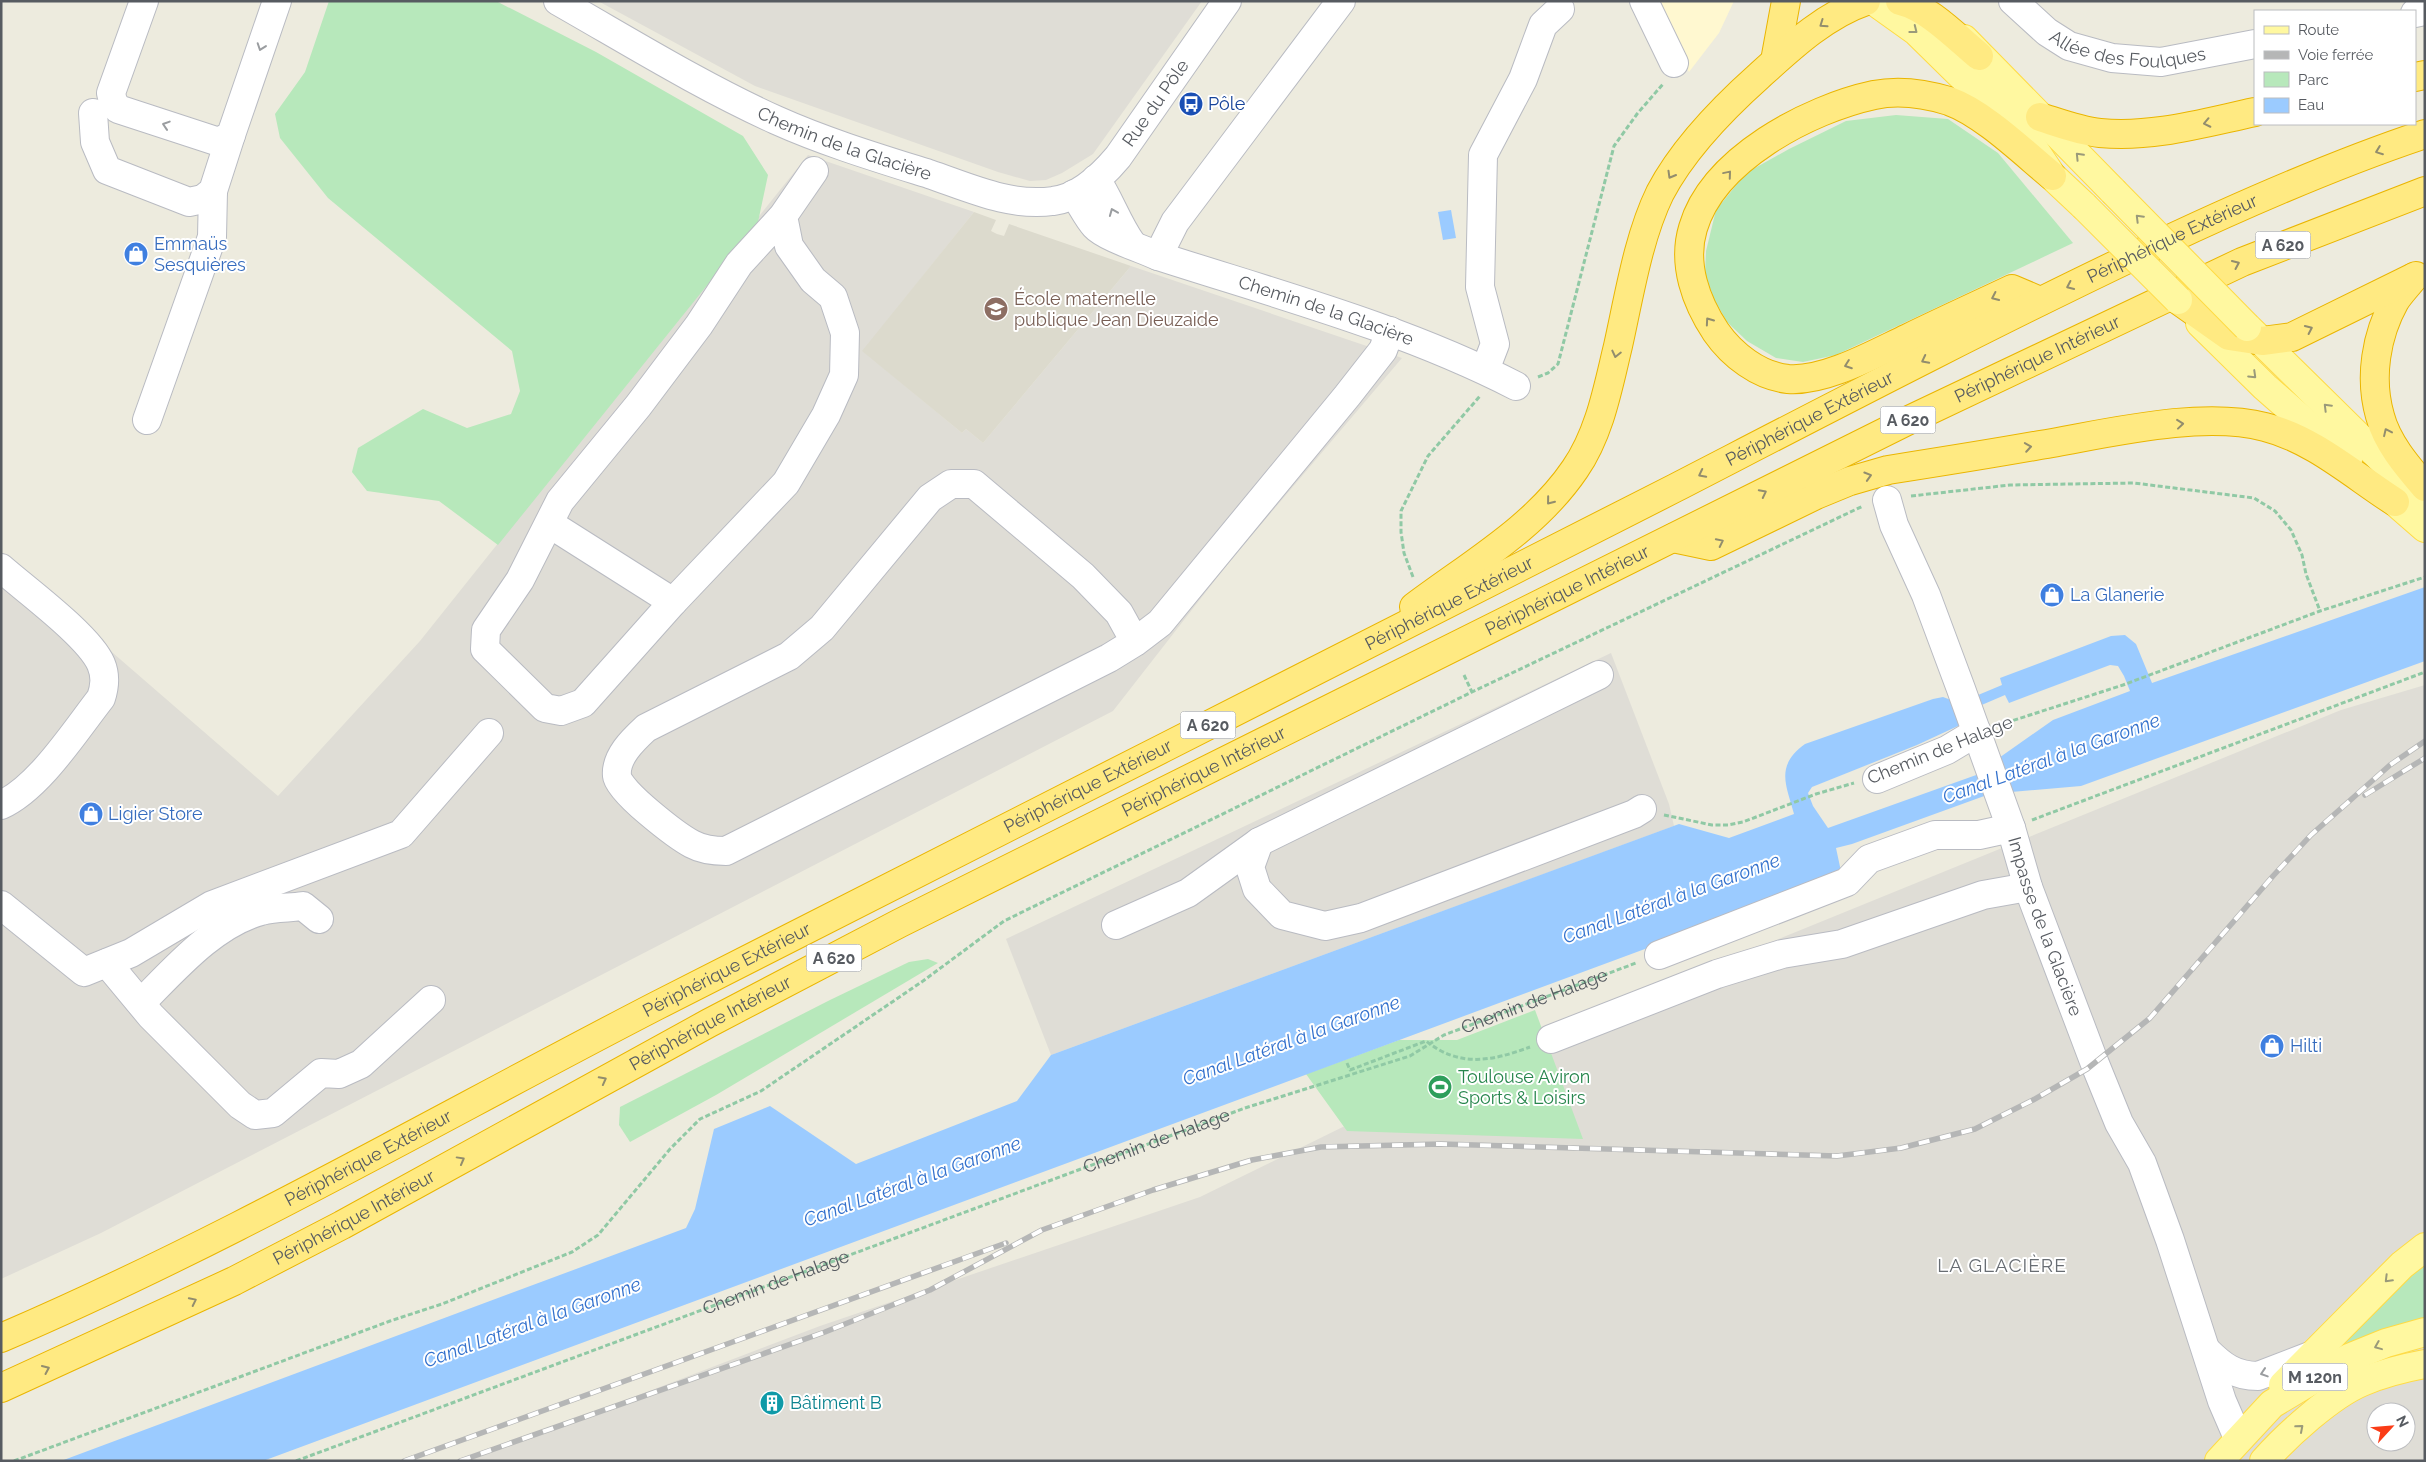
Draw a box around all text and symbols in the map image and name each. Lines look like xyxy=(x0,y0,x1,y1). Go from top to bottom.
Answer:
legend xyxy=(2254,10,2416,125)
one-way arrow xyxy=(1819,18,1829,27)
text: Route xyxy=(2298,21,2339,39)
one-way arrow xyxy=(1908,24,1917,32)
street label: Allée des Foulques xyxy=(2046,25,2208,72)
one-way arrow xyxy=(257,43,267,51)
text: Voie ferrée xyxy=(2298,46,2374,64)
street label: Rue du Pôle xyxy=(1118,55,1193,150)
text: Parc xyxy=(2298,71,2329,89)
bus stop icon: Pôle xyxy=(1178,91,1204,117)
place label: Pôle xyxy=(1208,93,1246,114)
text: Eau xyxy=(2298,96,2324,114)
street label: Chemin de la Glacière xyxy=(754,102,934,184)
one-way arrow xyxy=(2203,117,2212,127)
one-way arrow xyxy=(162,121,170,131)
one-way arrow xyxy=(2375,145,2384,155)
one-way arrow xyxy=(2076,153,2085,162)
one-way arrow xyxy=(1668,169,1678,178)
one-way arrow xyxy=(1722,170,1731,179)
street label: Périphérique Extérieur xyxy=(2083,189,2261,287)
one-way arrow xyxy=(1109,208,1119,217)
one-way arrow xyxy=(2136,215,2145,224)
road number: A 620 xyxy=(2256,232,2310,258)
place label: Emmaüs Sesquières xyxy=(154,233,246,275)
shop icon: Emmaüs Sesquières xyxy=(123,241,149,267)
one-way arrow xyxy=(2231,260,2240,271)
street label: Chemin de la Glacière xyxy=(1236,271,1417,350)
one-way arrow xyxy=(2066,280,2075,291)
place label: École maternelle publique Jean Dieuzaide xyxy=(1014,287,1219,330)
one-way arrow xyxy=(1991,291,2000,301)
school or university icon: École maternelle publique Jean Dieuzaide xyxy=(983,296,1009,322)
street label: Périphérique Intérieur xyxy=(1951,310,2124,407)
one-way arrow xyxy=(1706,318,1715,327)
one-way arrow xyxy=(2304,325,2313,336)
one-way arrow xyxy=(1611,350,1622,359)
one-way arrow xyxy=(1921,354,1930,364)
one-way arrow xyxy=(1844,359,1852,369)
street label: Périphérique Extérieur xyxy=(1722,366,1897,470)
one-way arrow xyxy=(2247,369,2256,378)
one-way arrow xyxy=(2324,404,2333,413)
road number: A 620 xyxy=(1880,406,1936,434)
one-way arrow xyxy=(2176,419,2184,430)
one-way arrow xyxy=(2383,428,2393,437)
one-way arrow xyxy=(2024,443,2032,453)
one-way arrow xyxy=(1699,468,1708,478)
one-way arrow xyxy=(1863,471,1872,481)
one-way arrow xyxy=(1758,489,1767,499)
one-way arrow xyxy=(1547,495,1556,504)
one-way arrow xyxy=(1715,537,1724,548)
street label: Périphérique Intérieur xyxy=(1481,540,1653,640)
street label: Périphérique Extérieur xyxy=(1361,551,1537,654)
shop icon: La Glanerie xyxy=(2039,582,2065,608)
place label: La Glanerie xyxy=(2070,584,2165,605)
water label: Canal Latéral à la Garonne xyxy=(1939,708,2163,808)
street label: Chemin de Halage xyxy=(1864,711,2016,788)
road number: A 620 xyxy=(1180,712,1236,738)
street label: Périphérique Intérieur xyxy=(1118,721,1290,821)
street label: Périphérique Extérieur xyxy=(1000,734,1176,837)
shop icon: Ligier Store xyxy=(78,801,104,827)
place label: Ligier Store xyxy=(108,803,203,824)
street label: Impasse de la Glacière xyxy=(2004,834,2087,1019)
water label: Canal Latéral à la Garonne xyxy=(1559,848,1783,948)
street label: Périphérique Extérieur xyxy=(639,917,815,1021)
road number: A 620 xyxy=(806,944,862,971)
street label: Chemin de Halage xyxy=(1458,963,1611,1038)
street label: Périphérique Intérieur xyxy=(626,971,795,1075)
water label: Canal Latéral à la Garonne xyxy=(1179,990,1403,1090)
shop icon: Hilti xyxy=(2259,1033,2285,1059)
place label: Hilti xyxy=(2290,1035,2322,1056)
place label: Toulouse Aviron Sports & Loisirs xyxy=(1458,1066,1590,1108)
sports icon: Toulouse Aviron Sports & Loisirs xyxy=(1427,1074,1453,1100)
one-way arrow xyxy=(597,1076,606,1086)
street label: Chemin de Halage xyxy=(1080,1104,1233,1177)
street label: Périphérique Extérieur xyxy=(281,1105,456,1210)
water label: Canal Latéral à la Garonne xyxy=(800,1131,1024,1231)
one-way arrow xyxy=(456,1156,465,1166)
street label: Périphérique Intérieur xyxy=(269,1165,439,1269)
street label: Chemin de Halage xyxy=(699,1245,852,1319)
district label: LA GLACIÈRE xyxy=(1937,1254,2067,1276)
water label: Canal Latéral à la Garonne xyxy=(420,1272,644,1372)
one-way arrow xyxy=(2385,1273,2394,1282)
one-way arrow xyxy=(188,1297,197,1307)
one-way arrow xyxy=(2374,1340,2383,1350)
one-way arrow xyxy=(41,1364,50,1375)
road number: M 120n xyxy=(2282,1364,2348,1390)
one-way arrow xyxy=(2260,1367,2269,1377)
building icon: Bâtiment B xyxy=(759,1390,785,1416)
place label: Bâtiment B xyxy=(790,1392,882,1413)
north arrow xyxy=(2366,1402,2416,1452)
text: N xyxy=(2393,1413,2412,1430)
one-way arrow xyxy=(2294,1424,2303,1433)

